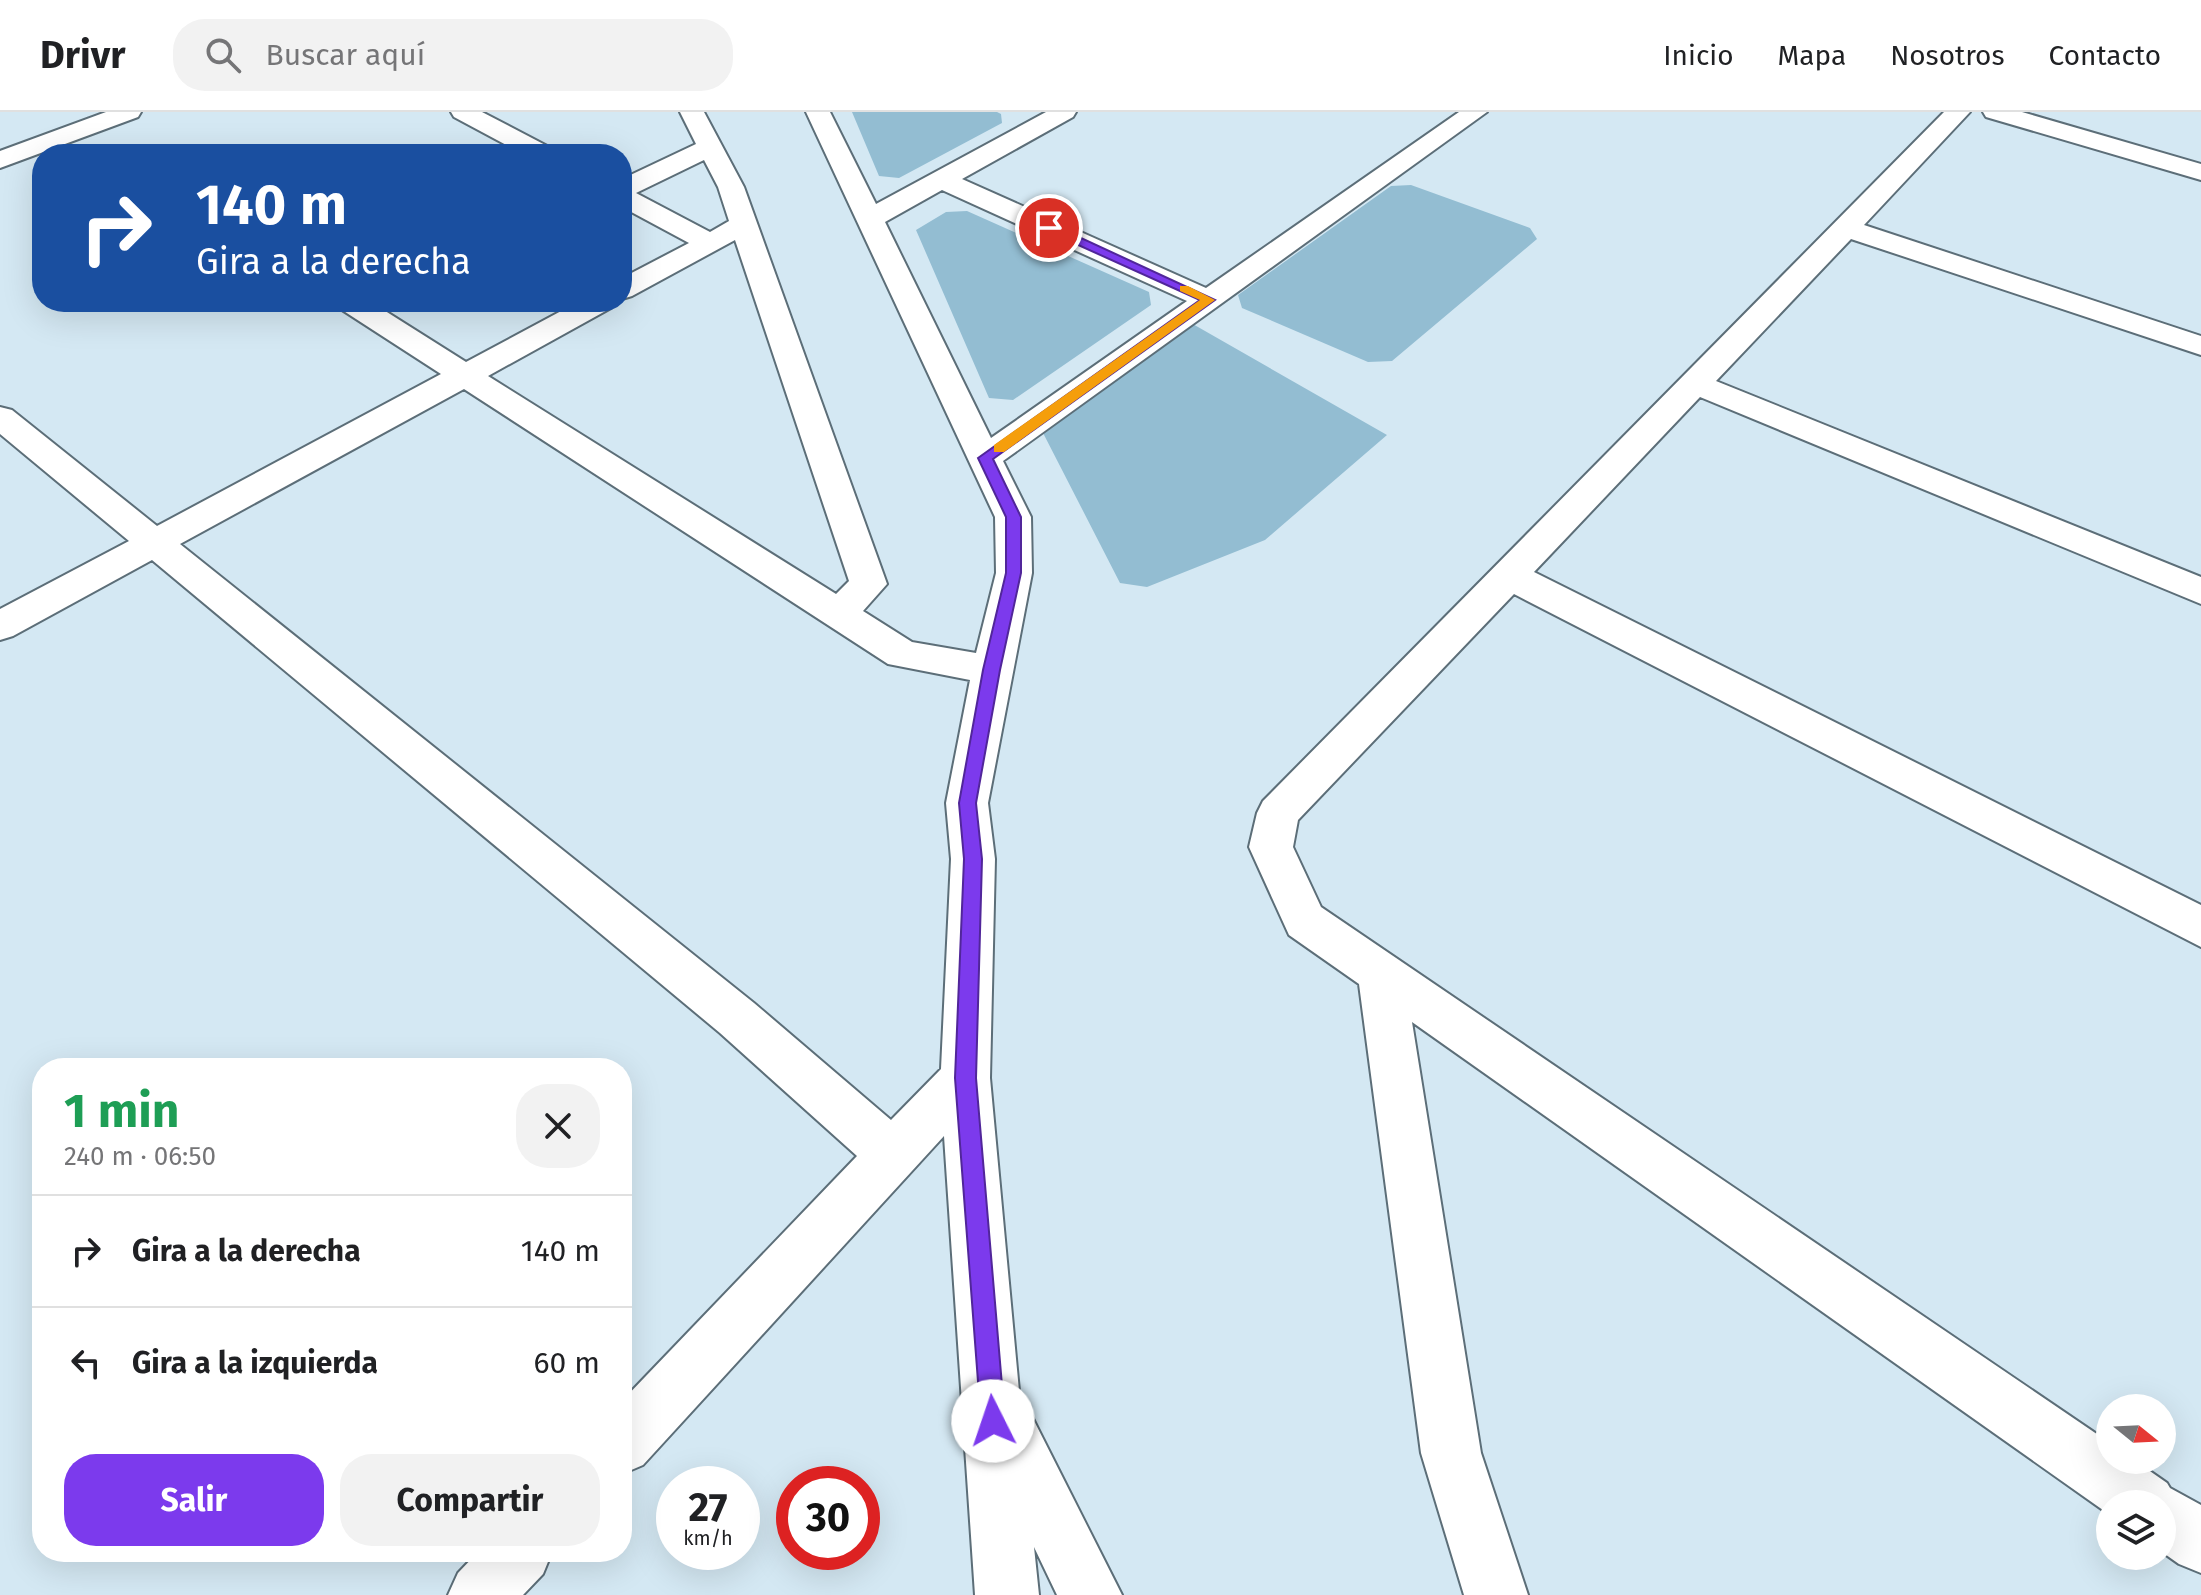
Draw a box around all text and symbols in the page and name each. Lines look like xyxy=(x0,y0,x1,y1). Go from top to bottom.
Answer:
search box xyxy=(173,19,733,91)
text: Drivr xyxy=(40,32,125,78)
icon: search xyxy=(201,33,245,77)
text: Buscar aquí xyxy=(265,37,425,73)
text: Inicio xyxy=(1663,39,1734,72)
text: Mapa xyxy=(1778,39,1846,72)
text: Nosotros xyxy=(1890,39,2005,72)
text: Contacto xyxy=(2049,39,2161,72)
text: 140 m xyxy=(196,172,347,239)
icon: right xyxy=(64,176,168,280)
pin xyxy=(1015,194,1083,262)
icon: arrive xyxy=(1027,206,1071,250)
text: Gira a la derecha xyxy=(196,240,471,284)
text: 1 min xyxy=(64,1082,179,1140)
button: close xyxy=(516,1084,600,1168)
text: 240 m · 06:50 xyxy=(64,1141,216,1172)
icon: right xyxy=(64,1229,108,1273)
text: Gira a la derecha xyxy=(132,1233,361,1269)
text: 140 m xyxy=(521,1233,600,1269)
icon: left xyxy=(64,1341,108,1385)
text: Gira a la izquierda xyxy=(132,1345,378,1381)
text: 60 m xyxy=(534,1345,600,1381)
position arrow xyxy=(951,1379,1035,1463)
north arrow xyxy=(2096,1394,2176,1474)
map controls xyxy=(2096,1394,2176,1570)
button: Salir xyxy=(64,1454,324,1546)
button: Compartir xyxy=(340,1454,600,1546)
speed limit sign: 30 xyxy=(776,1466,880,1570)
text: 27 xyxy=(689,1484,728,1532)
button: layers xyxy=(2096,1490,2176,1570)
text: km/h xyxy=(683,1526,733,1550)

